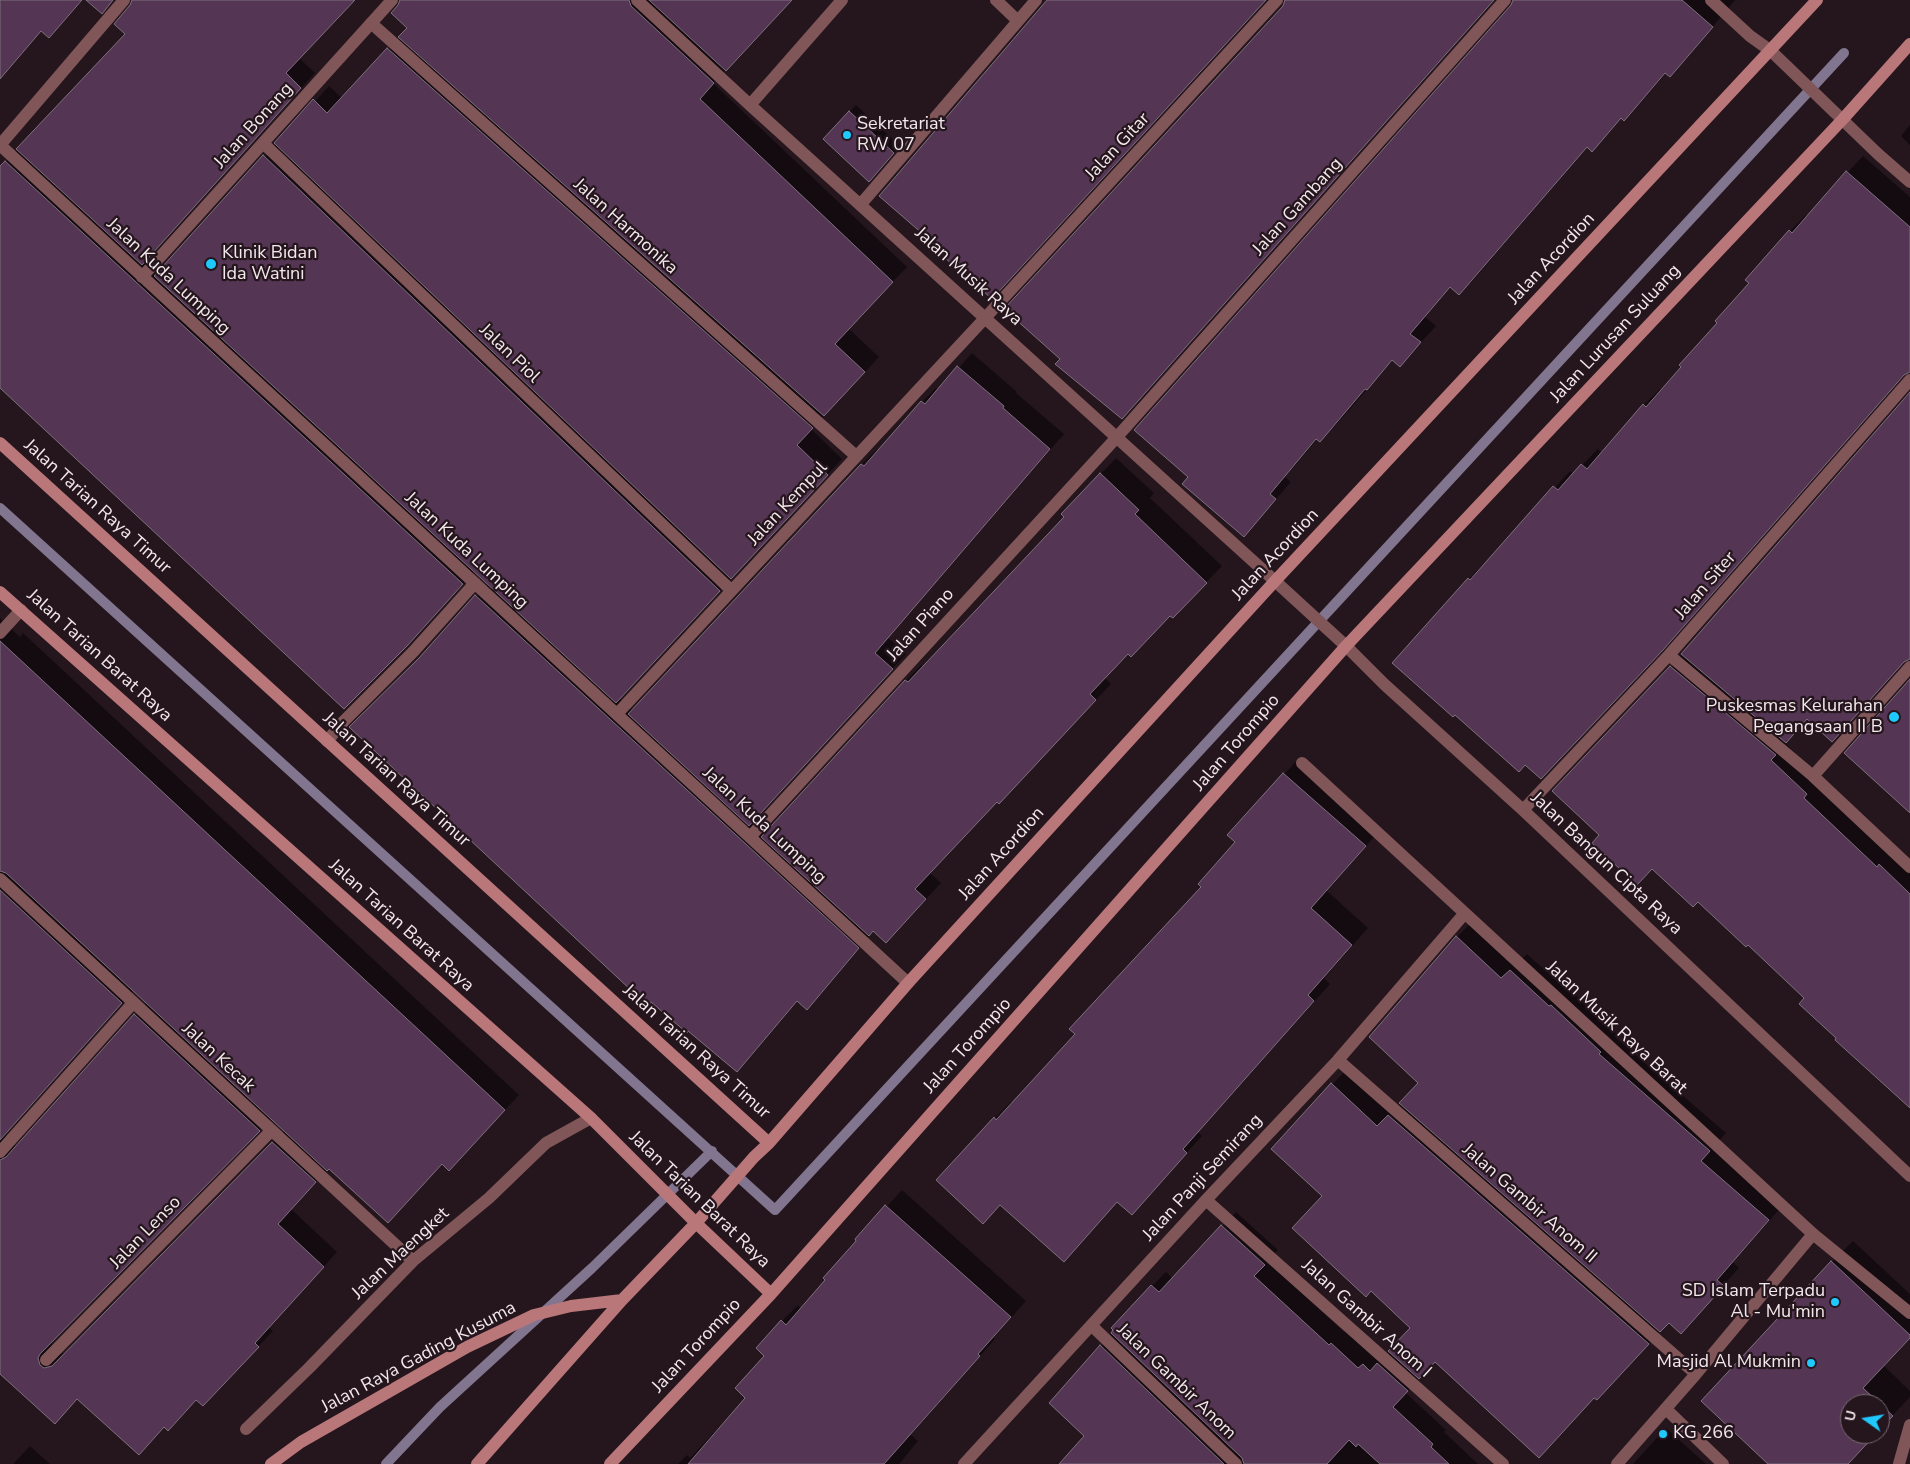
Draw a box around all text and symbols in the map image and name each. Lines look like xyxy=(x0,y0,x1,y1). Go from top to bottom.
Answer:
street label: Jalan Bonang xyxy=(210,79,298,173)
street label: Jalan Gitar xyxy=(1081,109,1155,185)
place label: Sekretariat RW 07 xyxy=(857,114,945,156)
marker: Sekretariat RW 07 xyxy=(841,129,853,141)
street label: Jalan Gambang xyxy=(1249,154,1347,260)
street label: Jalan Harmonika xyxy=(568,174,682,280)
street label: Jalan Acordion xyxy=(1504,209,1600,309)
street label: Jalan Kuda Lumping xyxy=(102,214,234,340)
street label: Jalan Musik Raya xyxy=(910,223,1026,331)
place label: Klinik Bidan Ida Watini xyxy=(222,243,317,286)
marker: Klinik Bidan Ida Watini xyxy=(204,257,218,271)
street label: Jalan Lurusan Suluang xyxy=(1546,260,1686,408)
street label: Jalan Piol xyxy=(474,320,544,388)
street label: Jalan Tarian Raya Timur xyxy=(19,435,175,579)
street label: Jalan Kempul xyxy=(744,457,832,551)
street label: Jalan Kuda Lumping xyxy=(400,488,532,614)
street label: Jalan Acordion xyxy=(1228,505,1324,605)
street label: Jalan Siter xyxy=(1671,548,1741,624)
street label: Jalan Piano xyxy=(883,584,959,666)
street label: Jalan Tarian Barat Raya xyxy=(22,585,176,727)
street label: Jalan Torompio xyxy=(1189,690,1285,796)
place label: Puskesmas Kelurahan Pegangsaan II B xyxy=(1706,696,1883,739)
street label: Jalan Tarian Raya Timur xyxy=(318,708,474,852)
marker: Puskesmas Kelurahan Pegangsaan II B xyxy=(1887,710,1901,724)
street label: Jalan Kuda Lumping xyxy=(698,763,830,889)
street label: Jalan Bangun Cipta Raya xyxy=(1526,788,1686,940)
street label: Jalan Acordion xyxy=(955,803,1049,905)
street label: Jalan Tarian Barat Raya xyxy=(324,855,478,997)
street label: Jalan Musik Raya Barat xyxy=(1541,957,1691,1099)
street label: Jalan Tarian Raya Timur xyxy=(618,980,774,1124)
street label: Jalan Torompio xyxy=(919,994,1017,1098)
street label: Jalan Kecak xyxy=(177,1019,259,1097)
street label: Jalan Panji Semirang xyxy=(1139,1110,1267,1246)
street label: Jalan Tarian Barat Raya xyxy=(624,1127,774,1273)
street label: Jalan Gambir Anom II xyxy=(1457,1140,1601,1268)
street label: Jalan Lenso xyxy=(106,1192,186,1274)
street label: Jalan Maengket xyxy=(348,1203,454,1305)
street label: Jalan Gambir Anom I xyxy=(1297,1255,1435,1383)
place label: SD Islam Terpadu Al - Mu'min xyxy=(1682,1281,1825,1324)
street label: Jalan Torompio xyxy=(648,1294,746,1398)
marker: SD Islam Terpadu Al - Mu'min xyxy=(1829,1296,1841,1308)
street label: Jalan Raya Gading Kusuma xyxy=(318,1297,520,1419)
street label: Jalan Gambir Anom xyxy=(1112,1319,1240,1445)
place label: Masjid Al Mukmin xyxy=(1656,1352,1801,1374)
marker: Masjid Al Mukmin xyxy=(1805,1357,1817,1369)
north arrow xyxy=(1840,1394,1890,1444)
text: U xyxy=(1840,1409,1861,1423)
place label: KG 266 xyxy=(1673,1423,1734,1445)
marker: KG 266 xyxy=(1657,1428,1669,1440)

